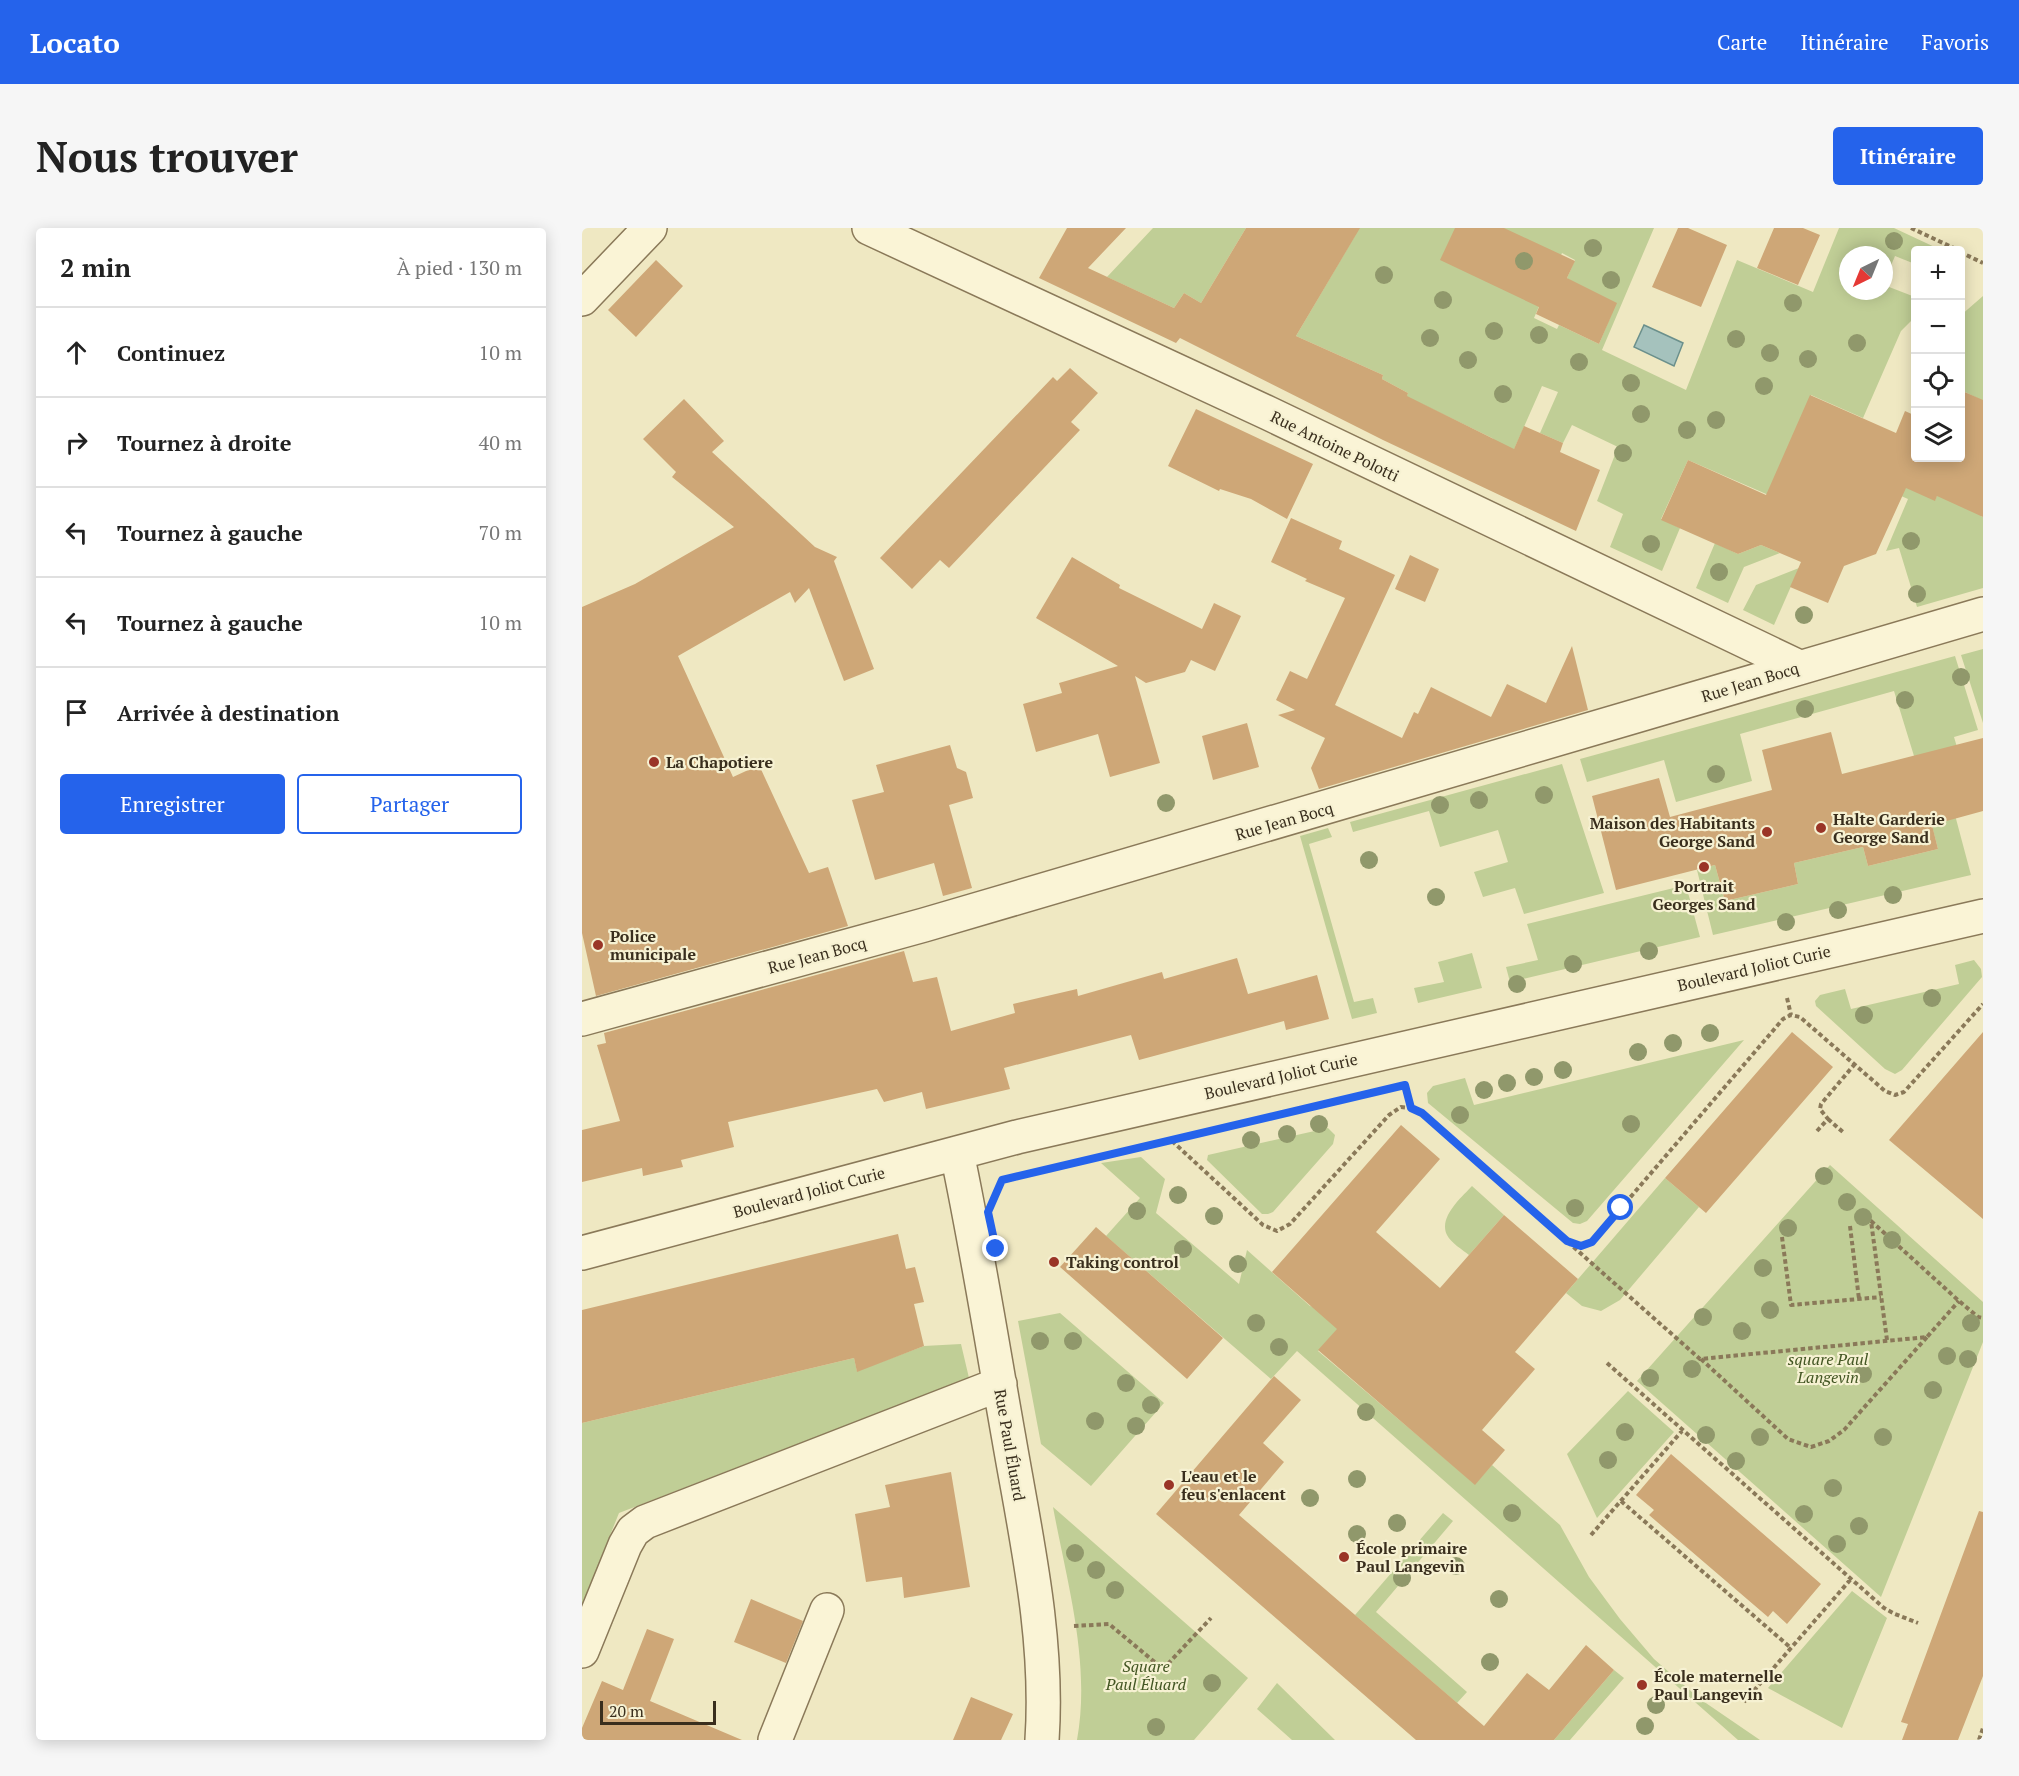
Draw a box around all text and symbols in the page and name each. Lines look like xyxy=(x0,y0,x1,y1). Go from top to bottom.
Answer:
text: Locato xyxy=(30,24,120,61)
text: Carte xyxy=(1717,28,1767,56)
text: Itinéraire xyxy=(1800,28,1889,56)
text: Favoris xyxy=(1922,28,1989,56)
button: Itinéraire xyxy=(1833,127,1983,185)
text: Nous trouver xyxy=(36,128,298,184)
north arrow xyxy=(1839,246,1893,300)
map controls xyxy=(1911,246,1965,462)
button: + xyxy=(1911,246,1965,300)
text: 2 min xyxy=(60,250,131,284)
text: À pied · 130 m xyxy=(397,254,522,281)
button: − xyxy=(1911,300,1965,354)
icon: ahead xyxy=(60,336,93,369)
text: Continuez xyxy=(117,338,225,367)
text: 10 m xyxy=(479,339,522,366)
button: locate xyxy=(1911,354,1965,408)
street label: Rue Antoine Polotti xyxy=(1267,405,1403,487)
button: layers xyxy=(1911,408,1965,462)
icon: right xyxy=(60,426,93,459)
text: Tournez à droite xyxy=(117,428,292,457)
text: 40 m xyxy=(479,429,522,456)
icon: left xyxy=(60,516,93,549)
text: Tournez à gauche xyxy=(117,518,303,547)
text: 70 m xyxy=(479,519,522,546)
icon: left xyxy=(60,606,93,639)
text: Tournez à gauche xyxy=(117,608,303,637)
text: 10 m xyxy=(479,609,522,636)
street label: Rue Jean Bocq xyxy=(1699,657,1802,707)
icon: arrive xyxy=(60,696,93,729)
text: Arrivée à destination xyxy=(117,698,339,727)
place label: La Chapotiere xyxy=(666,751,773,773)
marker: La Chapotiere xyxy=(647,755,661,769)
button: Enregistrer xyxy=(60,774,285,834)
button: Partager xyxy=(297,774,522,834)
street label: Rue Jean Bocq xyxy=(1232,796,1336,845)
place label: Halte Garderie George Sand xyxy=(1833,808,1945,848)
place label: Maison des Habitants George Sand xyxy=(1590,812,1755,852)
marker: Halte Garderie George Sand xyxy=(1814,821,1828,835)
marker: Maison des Habitants George Sand xyxy=(1760,825,1774,839)
marker: Portrait Georges Sand xyxy=(1697,860,1711,874)
place label: Portrait Georges Sand xyxy=(1652,875,1756,915)
place label: Police municipale xyxy=(610,925,696,965)
street label: Rue Jean Bocq xyxy=(765,931,869,979)
marker: Police municipale xyxy=(591,938,605,952)
street label: Boulevard Joliot Curie xyxy=(1675,940,1833,996)
street label: Boulevard Joliot Curie xyxy=(1202,1048,1360,1104)
street label: Boulevard Joliot Curie xyxy=(731,1161,887,1223)
route start xyxy=(1607,1194,1633,1220)
route end xyxy=(982,1235,1008,1261)
place label: Taking control xyxy=(1066,1251,1179,1273)
marker: Taking control xyxy=(1047,1255,1061,1269)
park label: square Paul Langevin xyxy=(1788,1348,1869,1388)
street label: Rue Paul Éluard xyxy=(989,1387,1031,1503)
place label: L'eau et le feu s'enlacent xyxy=(1181,1465,1287,1505)
marker: L'eau et le feu s'enlacent xyxy=(1162,1478,1176,1492)
place label: École primaire Paul Langevin xyxy=(1356,1537,1468,1577)
marker: École primaire Paul Langevin xyxy=(1337,1550,1351,1564)
park label: Square Paul Éluard xyxy=(1105,1655,1187,1695)
place label: École maternelle Paul Langevin xyxy=(1654,1665,1783,1705)
marker: École maternelle Paul Langevin xyxy=(1635,1678,1649,1692)
scale bar xyxy=(600,1698,716,1726)
text: 20 m xyxy=(609,1700,644,1722)

